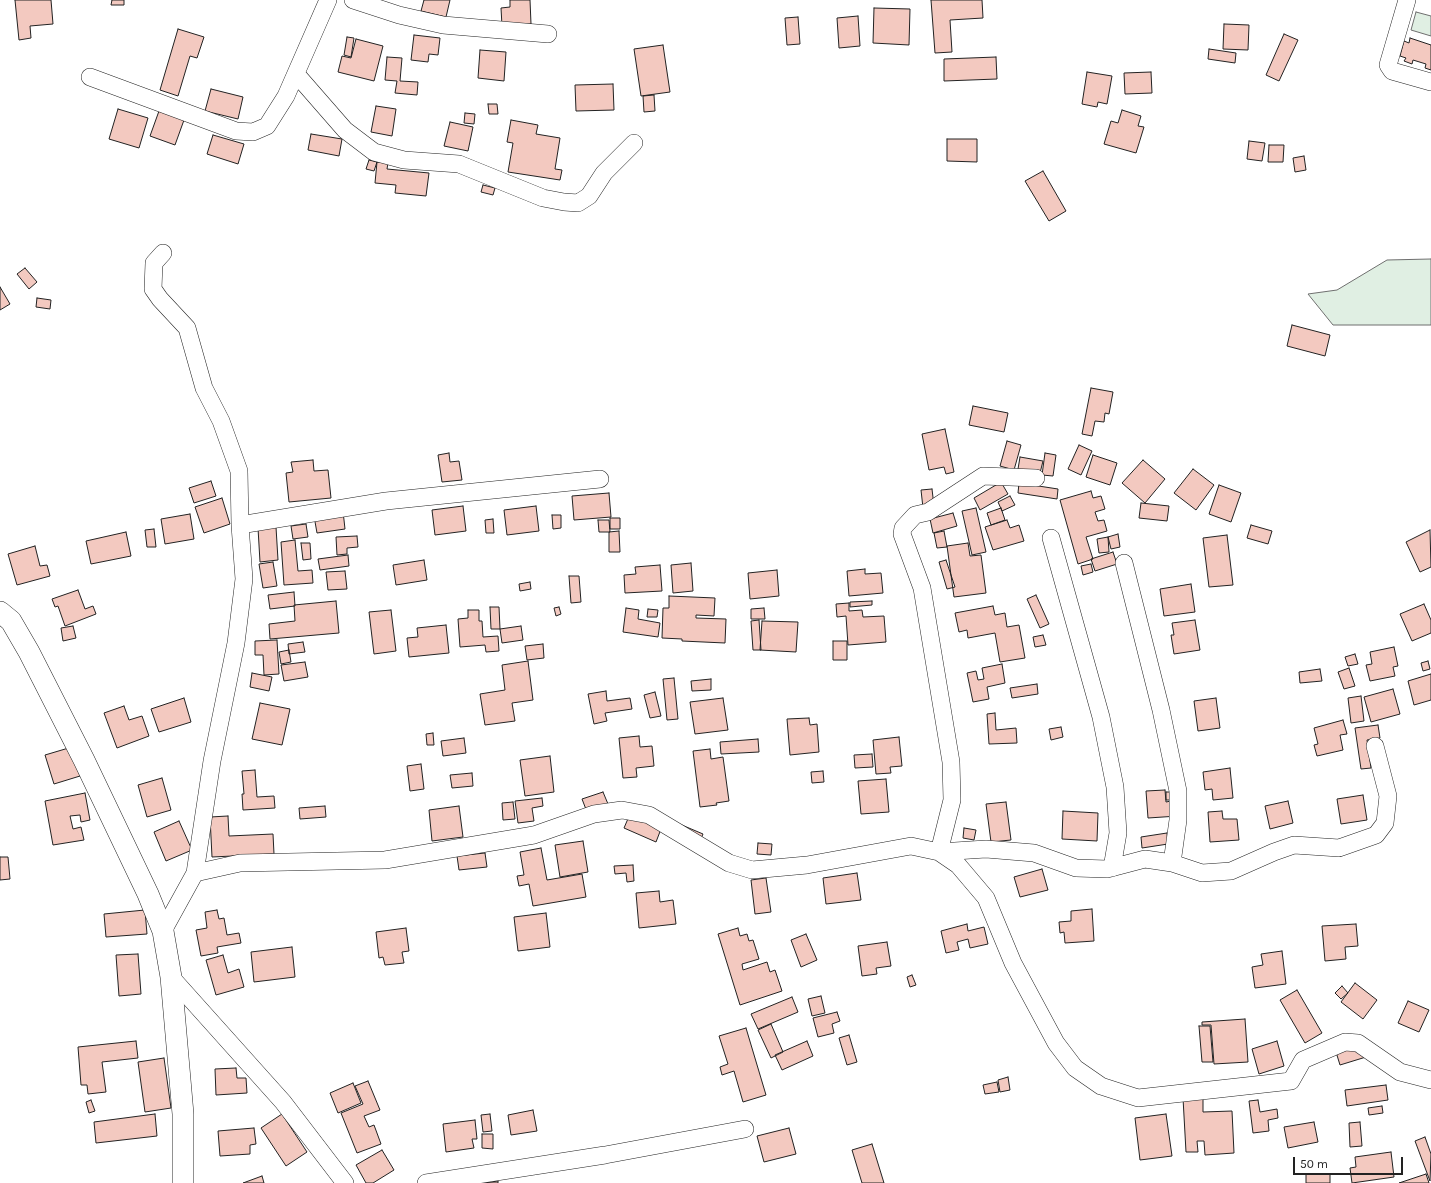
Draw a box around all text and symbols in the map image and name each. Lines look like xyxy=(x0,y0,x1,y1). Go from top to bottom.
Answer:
scale bar xyxy=(1295,1149,1405,1175)
text: 50 m xyxy=(1300,1157,1328,1171)

